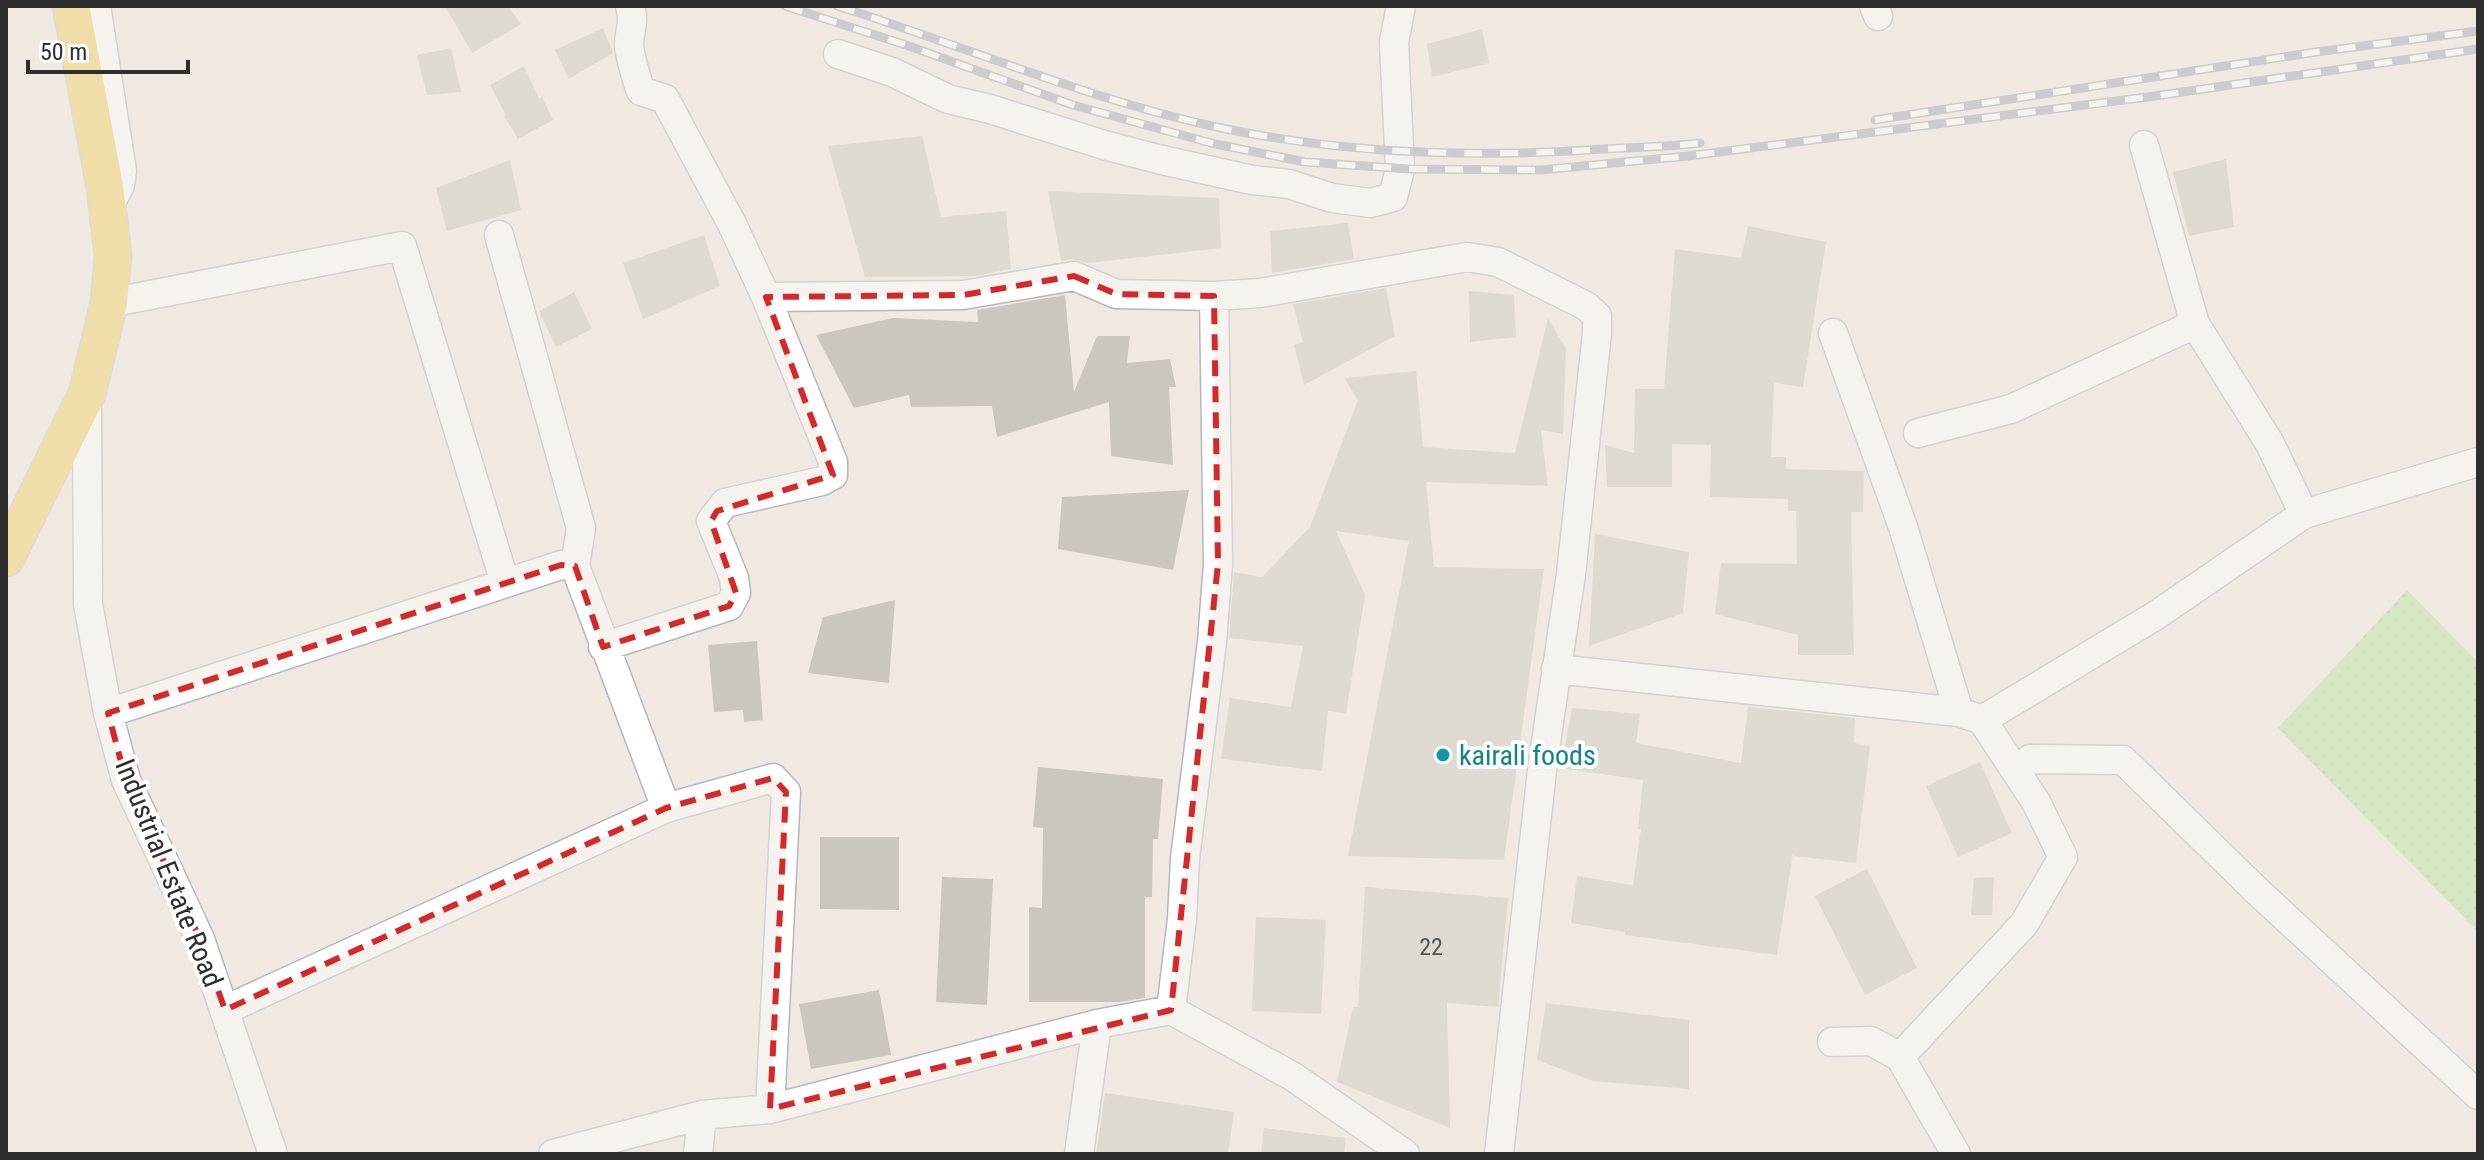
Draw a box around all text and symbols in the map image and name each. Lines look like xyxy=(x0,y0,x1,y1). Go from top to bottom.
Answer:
scale bar xyxy=(28,24,188,74)
text: 50 m xyxy=(40,38,87,66)
place label: kairali foods xyxy=(1459,739,1596,772)
marker: kairali foods xyxy=(1434,746,1452,764)
street label: Industrial Estate Road xyxy=(108,754,230,992)
house number: 22 xyxy=(1419,933,1443,961)

